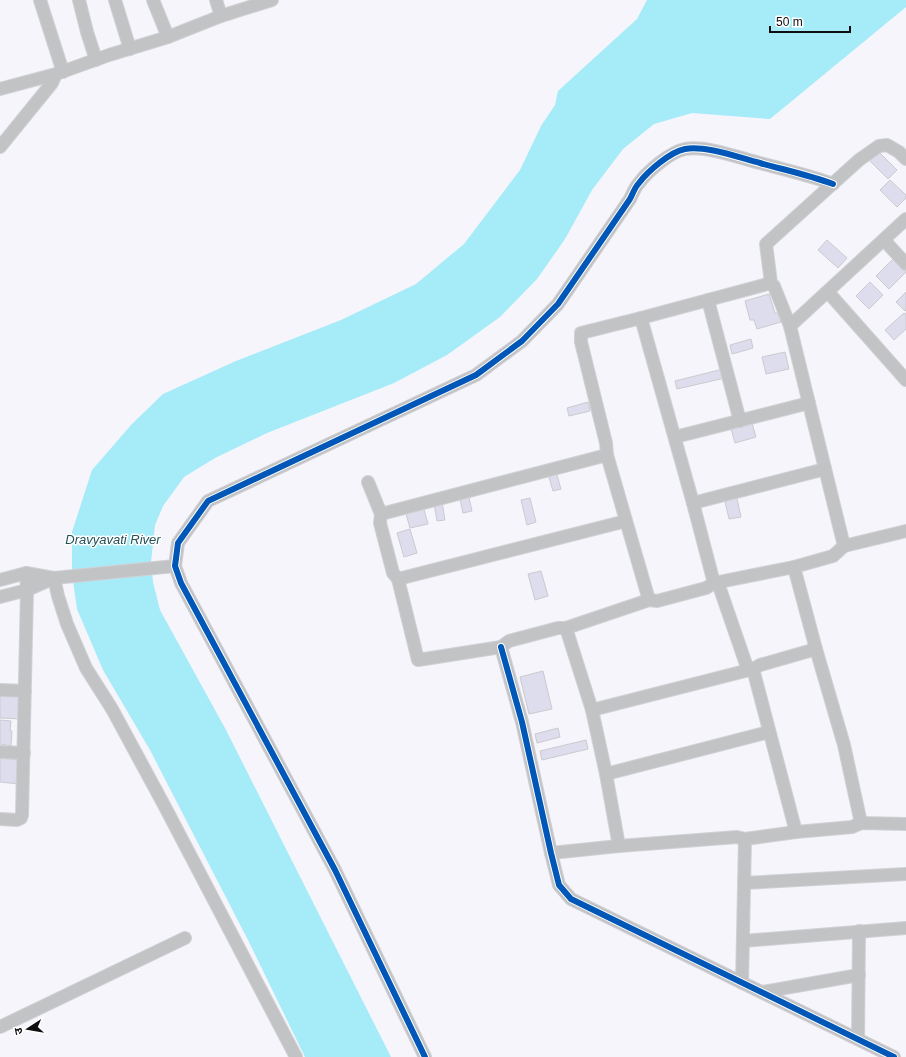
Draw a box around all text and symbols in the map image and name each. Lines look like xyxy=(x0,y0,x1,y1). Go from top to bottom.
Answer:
scale bar xyxy=(770,8,850,34)
text: 50 m xyxy=(776,15,803,29)
water label: Dravyavati River xyxy=(65,532,161,547)
north arrow xyxy=(8,1009,48,1049)
text: उ xyxy=(12,1026,25,1035)

